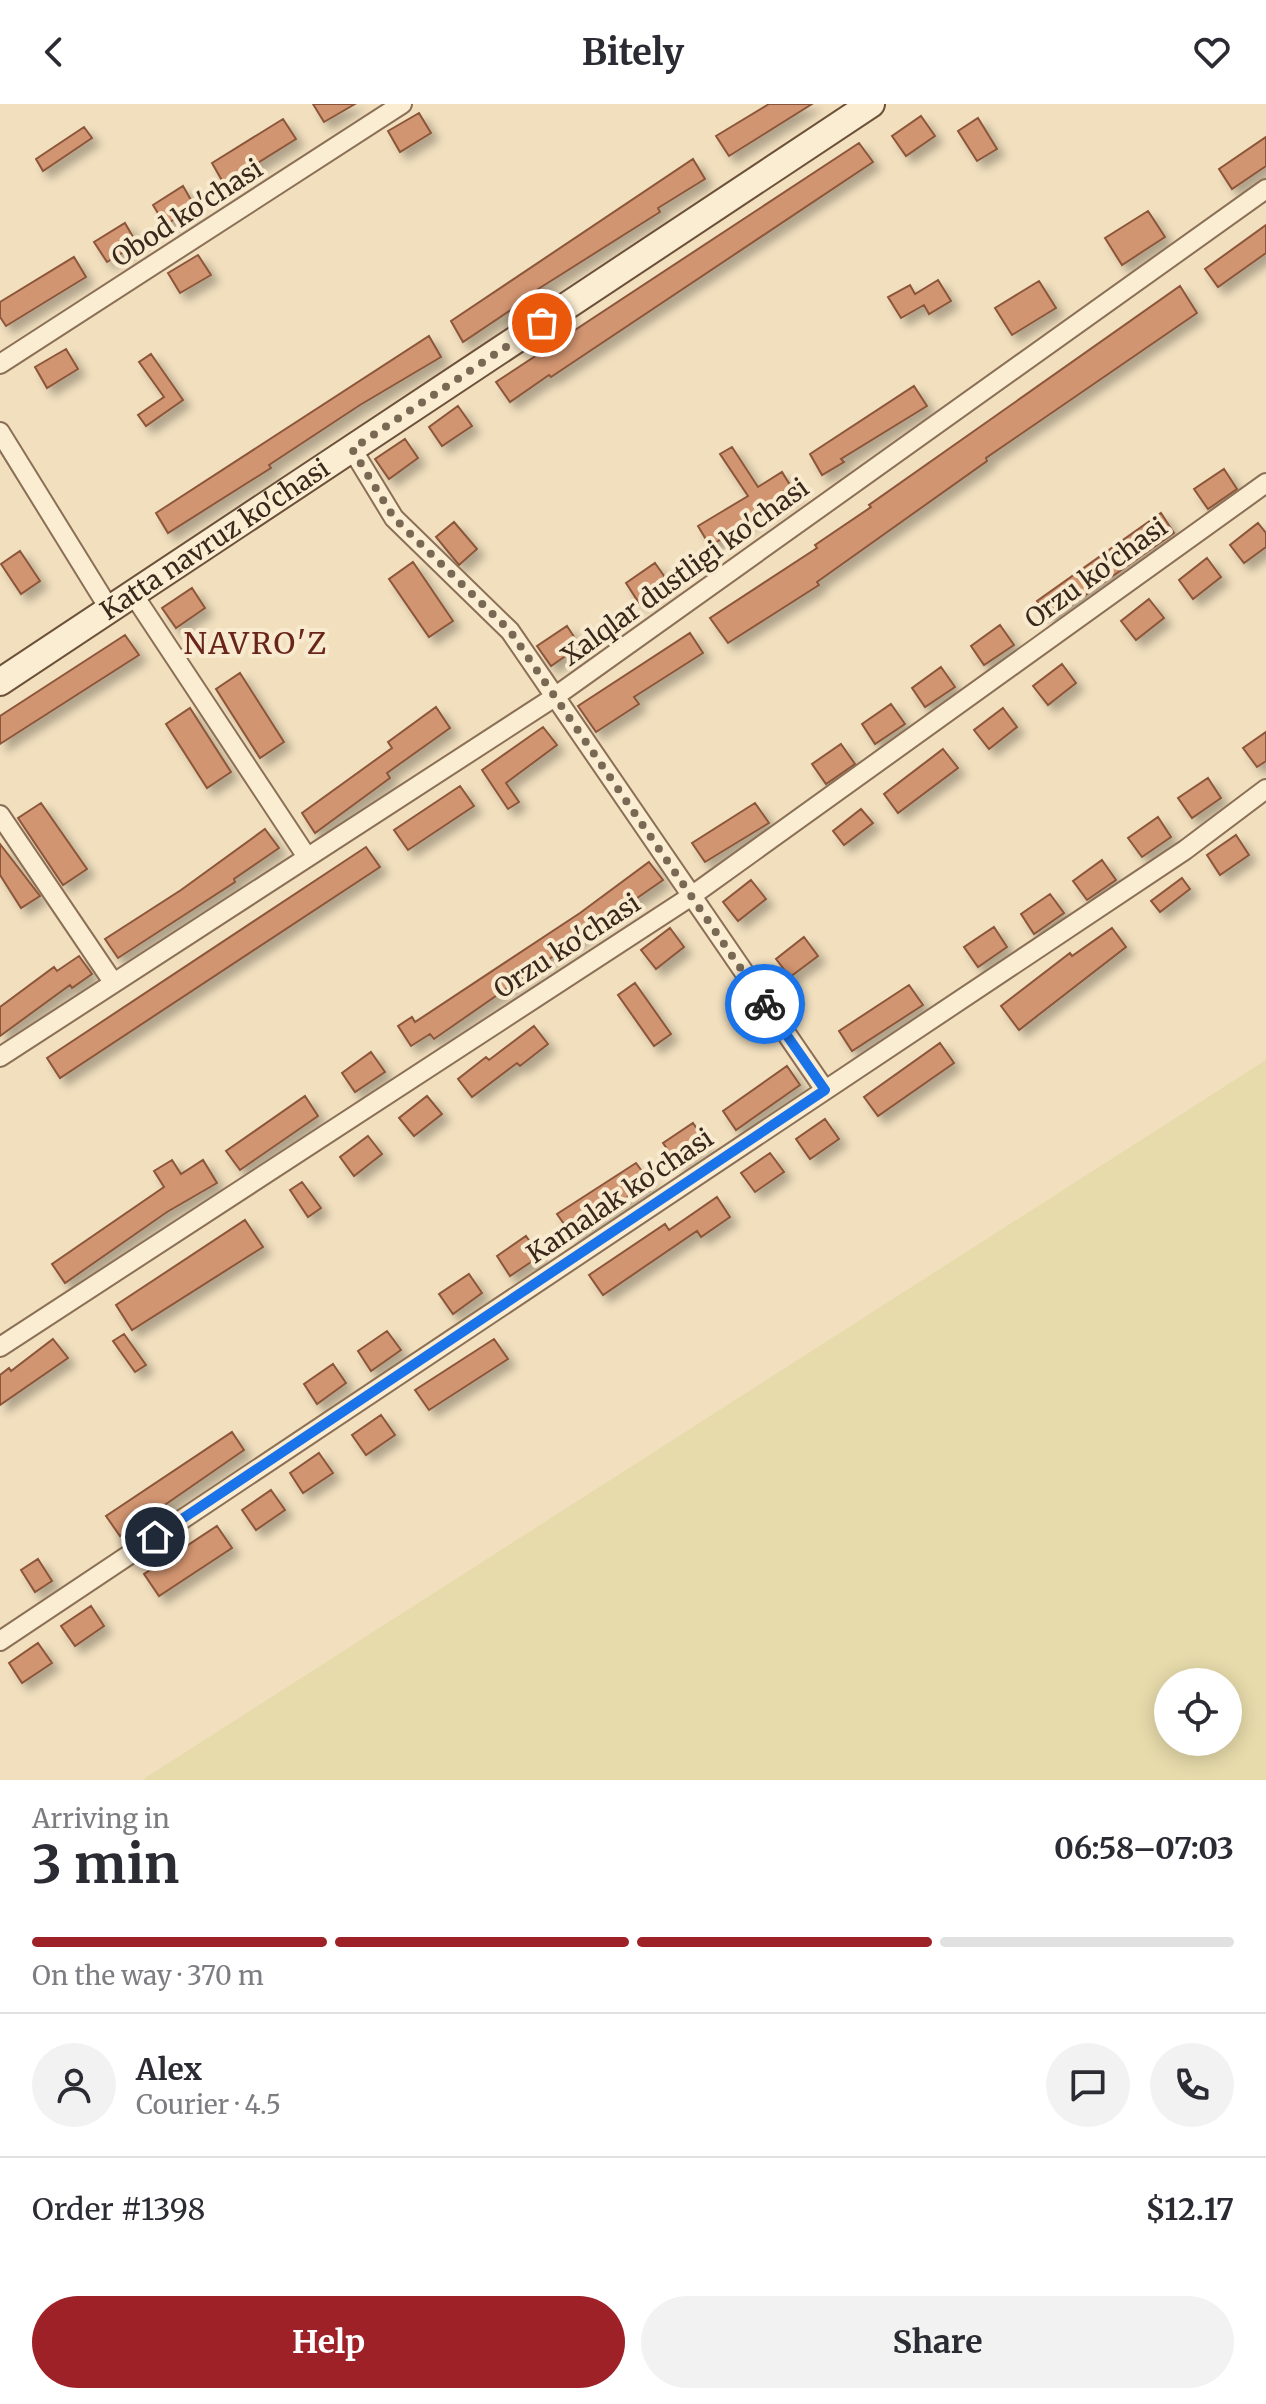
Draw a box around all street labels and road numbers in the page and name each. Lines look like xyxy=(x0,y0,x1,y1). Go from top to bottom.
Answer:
street label: Obod ko'chasi xyxy=(105,152,268,274)
street label: Katta navruz ko'chasi xyxy=(94,451,335,627)
street label: Xalqlar dustligi ko'chasi xyxy=(555,471,815,672)
street label: Orzu ko'chasi xyxy=(1018,510,1173,635)
street label: Orzu ko'chasi xyxy=(487,886,646,1005)
street label: Kamalak ko'chasi xyxy=(520,1121,719,1270)

